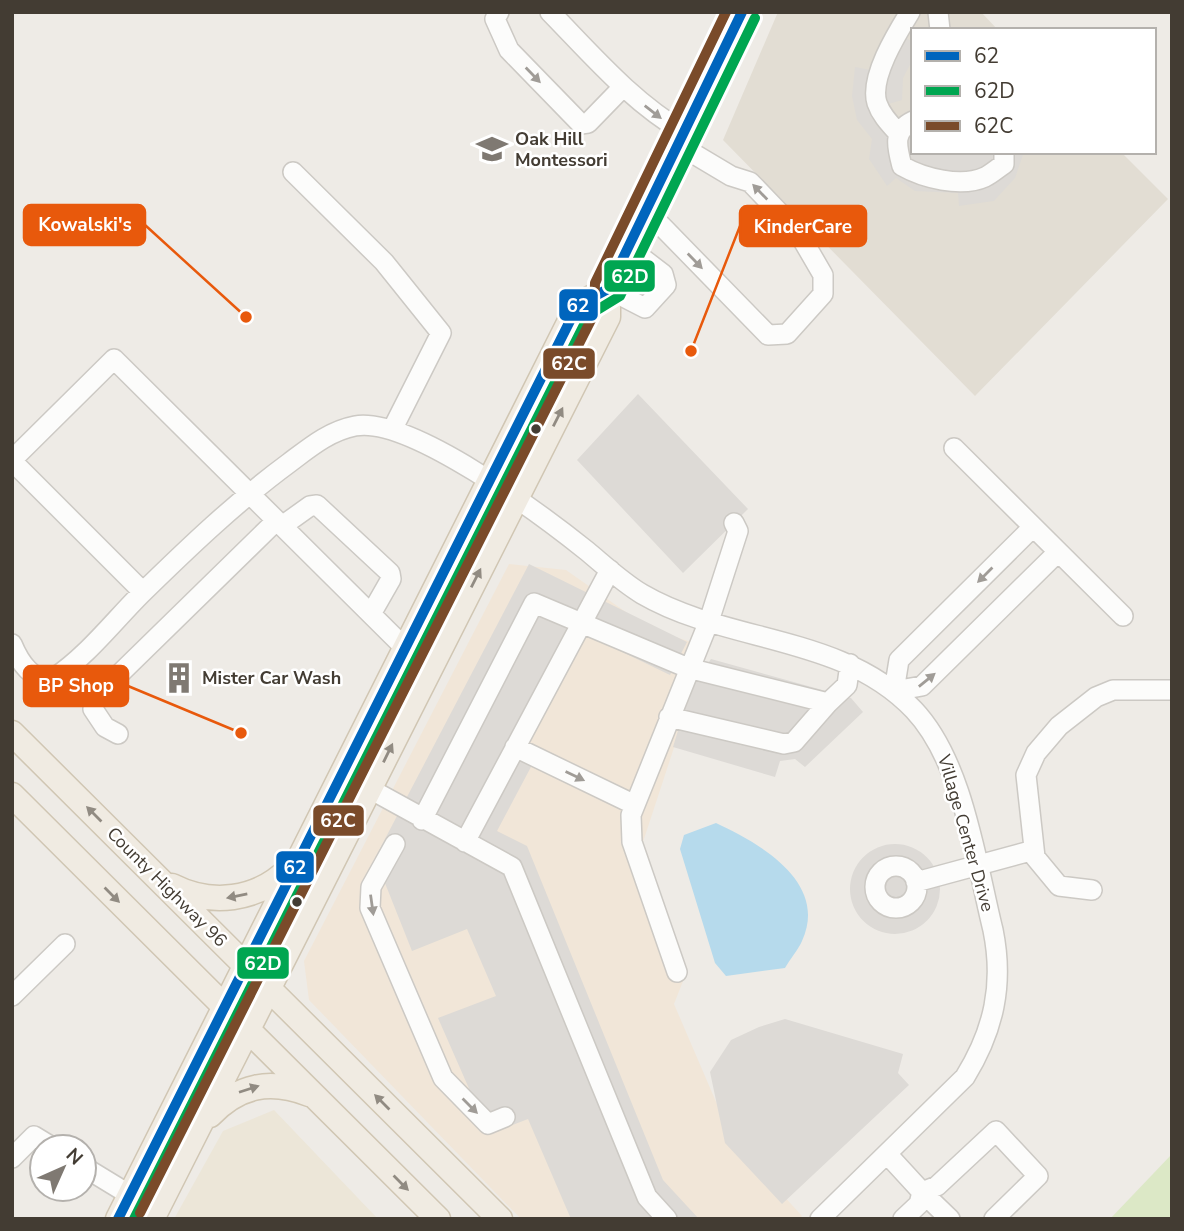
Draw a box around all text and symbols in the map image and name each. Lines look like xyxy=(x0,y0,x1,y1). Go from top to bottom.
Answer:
legend xyxy=(911,28,1156,154)
text: 62 xyxy=(974,42,999,70)
one-way arrow xyxy=(525,66,541,83)
text: 62D xyxy=(974,77,1015,105)
one-way arrow xyxy=(643,105,661,120)
text: 62C xyxy=(974,112,1013,140)
place label: Oak Hill Montessori xyxy=(515,127,608,172)
school or university icon: Oak Hill Montessori xyxy=(475,132,509,166)
one-way arrow xyxy=(752,184,768,201)
callout: Kowalski's xyxy=(24,205,145,245)
callout: KinderCare xyxy=(740,206,866,246)
text: Kowalski's xyxy=(38,212,132,238)
text: KinderCare xyxy=(754,214,852,240)
one-way arrow xyxy=(686,252,702,269)
line badge: 62D xyxy=(603,259,656,293)
text: 62D xyxy=(611,264,649,290)
line badge: 62 xyxy=(558,288,599,322)
text: 62 xyxy=(567,293,589,319)
line badge: 62C xyxy=(542,347,596,380)
text: 62C xyxy=(551,351,587,377)
one-way arrow xyxy=(552,407,563,427)
unlabelled marker xyxy=(529,422,543,436)
one-way arrow xyxy=(470,567,482,587)
one-way arrow xyxy=(977,567,993,583)
building icon: Mister Car Wash xyxy=(162,661,196,695)
callout: BP Shop xyxy=(24,666,128,706)
place label: Mister Car Wash xyxy=(202,666,341,690)
one-way arrow xyxy=(918,672,936,687)
text: BP Shop xyxy=(38,673,114,699)
one-way arrow xyxy=(382,743,394,763)
street label: Village Center Drive xyxy=(932,751,1000,914)
one-way arrow xyxy=(565,770,585,781)
line badge: 62C xyxy=(312,804,365,837)
one-way arrow xyxy=(85,805,102,822)
text: 62C xyxy=(320,808,356,834)
street label: County Highway 96 xyxy=(102,822,232,952)
line badge: 62 xyxy=(275,850,315,884)
text: 62 xyxy=(284,855,306,881)
one-way arrow xyxy=(104,887,121,904)
one-way arrow xyxy=(226,891,248,902)
one-way arrow xyxy=(366,894,377,916)
unlabelled marker xyxy=(290,895,304,909)
line badge: 62D xyxy=(236,946,290,980)
text: 62D xyxy=(244,951,282,977)
one-way arrow xyxy=(239,1083,260,1094)
one-way arrow xyxy=(374,1093,391,1110)
one-way arrow xyxy=(462,1098,479,1115)
north arrow xyxy=(28,1133,98,1203)
text: N xyxy=(60,1142,89,1171)
one-way arrow xyxy=(393,1174,410,1191)

